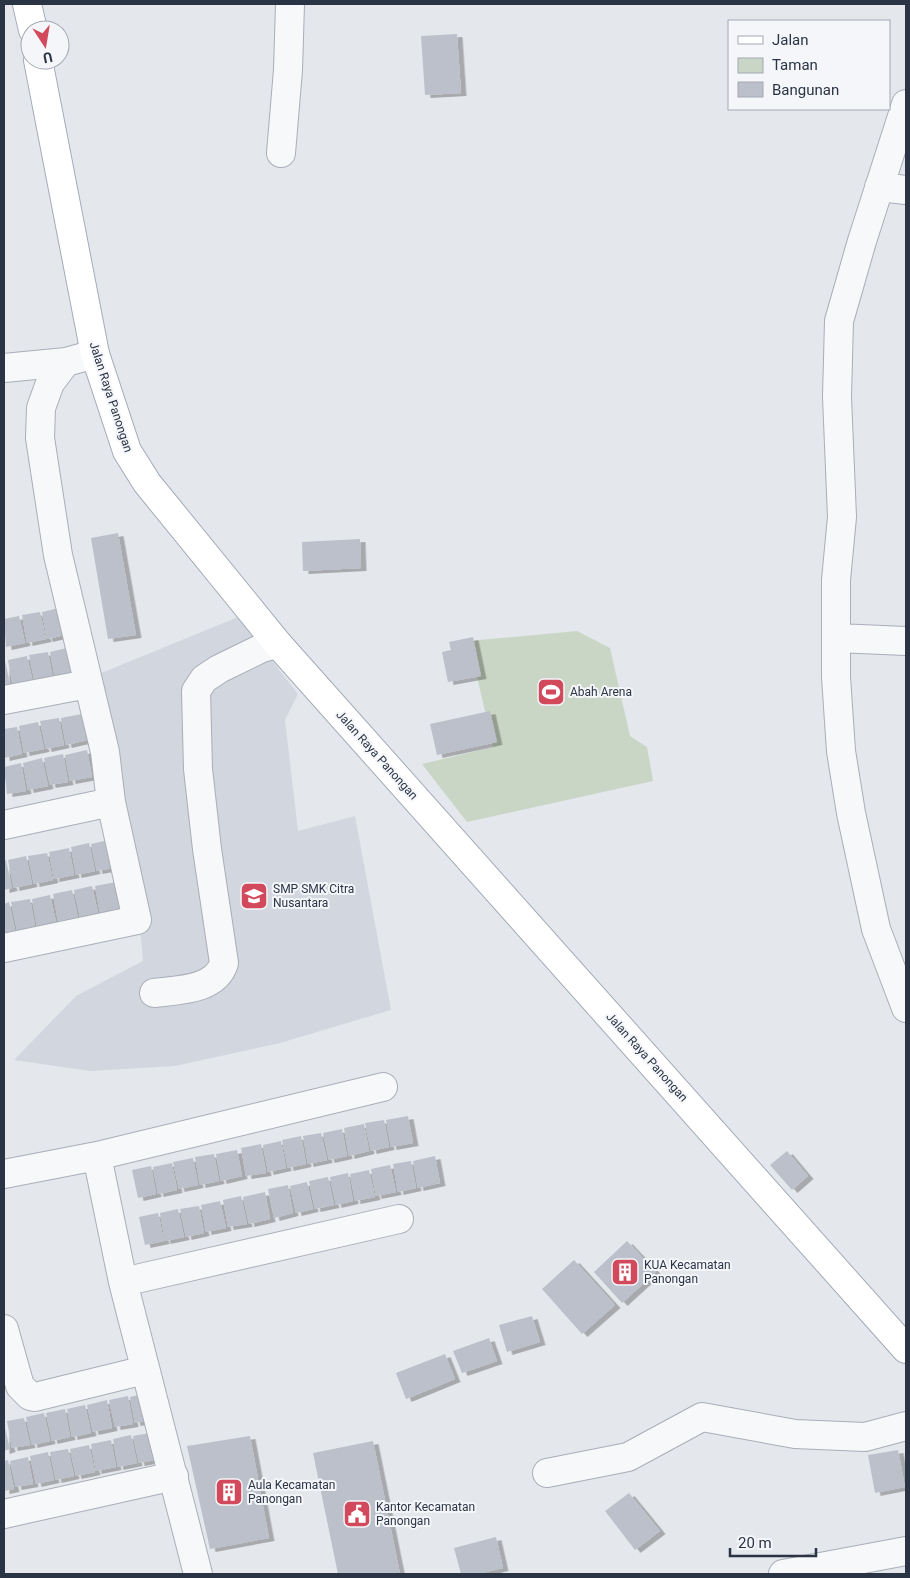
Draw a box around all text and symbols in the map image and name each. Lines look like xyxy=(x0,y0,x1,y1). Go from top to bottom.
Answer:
north arrow xyxy=(20,20,70,70)
legend xyxy=(728,20,890,110)
text: Jalan xyxy=(772,31,809,49)
text: U xyxy=(42,49,54,67)
text: Taman xyxy=(772,56,818,74)
text: Bangunan xyxy=(772,81,839,99)
street label: Jalan Raya Panongan xyxy=(87,340,135,454)
sports icon: Abah Arena xyxy=(536,677,566,707)
place label: Abah Arena xyxy=(570,685,632,699)
street label: Jalan Raya Panongan xyxy=(333,708,421,802)
school or university icon: SMP SMK Citra Nusantara xyxy=(239,881,269,911)
place label: SMP SMK Citra Nusantara xyxy=(273,882,354,910)
street label: Jalan Raya Panongan xyxy=(603,1010,691,1104)
building icon: KUA Kecamatan Panongan xyxy=(610,1257,640,1287)
place label: KUA Kecamatan Panongan xyxy=(644,1258,731,1286)
building icon: Aula Kecamatan Panongan xyxy=(214,1477,244,1507)
place label: Aula Kecamatan Panongan xyxy=(248,1478,335,1506)
public building icon: Kantor Kecamatan Panongan xyxy=(342,1499,372,1529)
place label: Kantor Kecamatan Panongan xyxy=(376,1500,475,1528)
scale bar xyxy=(730,1526,816,1558)
text: 20 m xyxy=(738,1534,772,1552)

